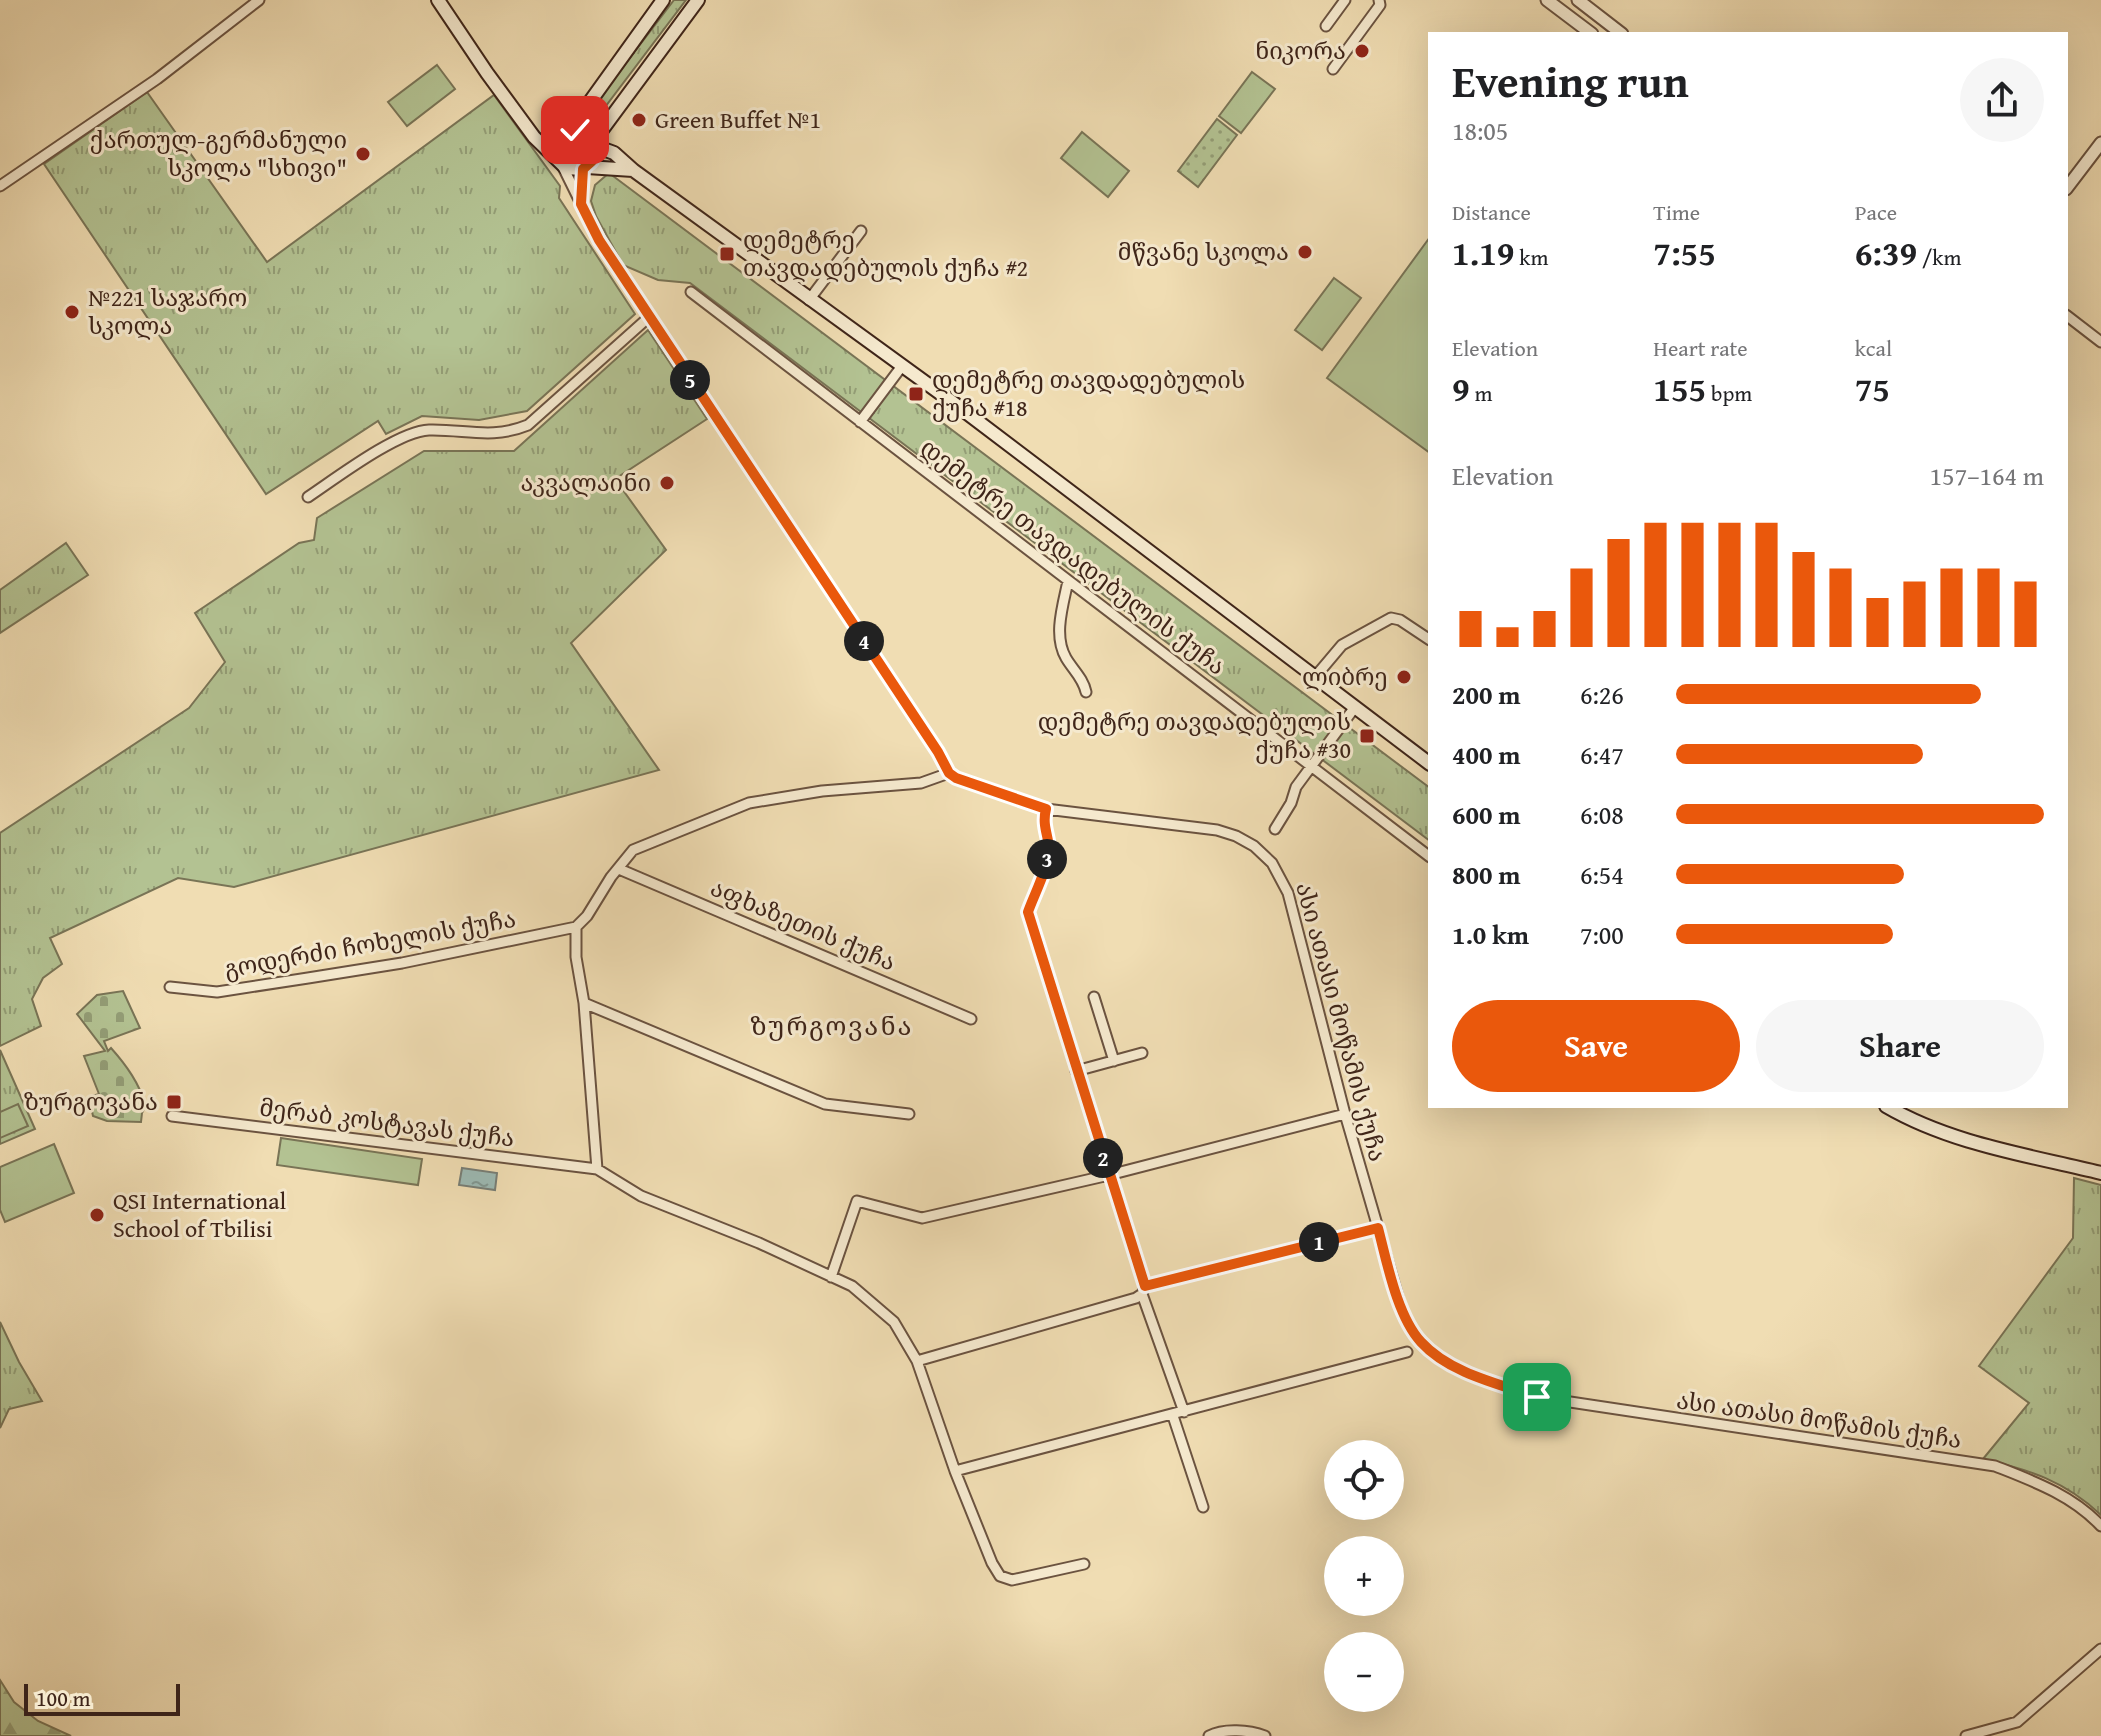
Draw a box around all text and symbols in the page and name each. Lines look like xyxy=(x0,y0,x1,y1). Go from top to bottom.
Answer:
place label: ნიკორა xyxy=(1255,33,1346,68)
marker: ნიკორა xyxy=(1353,42,1371,60)
text: Evening run xyxy=(1452,49,1689,113)
button: share xyxy=(1960,58,2044,142)
pin xyxy=(541,96,609,164)
place label: Green Buffet №1 xyxy=(655,102,821,137)
icon: check xyxy=(553,108,597,152)
marker: Green Buffet №1 xyxy=(630,111,648,129)
text: 18:05 xyxy=(1452,111,1508,150)
place label: ქართულ-გერმანული სკოლა "სხივი" xyxy=(90,122,347,185)
marker: ქართულ-გერმანული სკოლა "სხივი" xyxy=(354,145,372,163)
text: Distance xyxy=(1452,196,1531,228)
text: Time xyxy=(1653,196,1700,228)
text: Pace xyxy=(1855,196,1897,228)
place label: დემეტრე თავდადებულის ქუჩა #2 xyxy=(743,222,1028,285)
text: 1.19 xyxy=(1452,228,1514,277)
text: 7:55 xyxy=(1653,228,1716,277)
text: 6:39 xyxy=(1855,228,1917,277)
place label: მწვანე სკოლა xyxy=(1118,234,1289,269)
text: km xyxy=(1514,241,1548,273)
text: /km xyxy=(1917,241,1962,273)
marker: მწვანე სკოლა xyxy=(1296,243,1314,261)
marker: დემეტრე თავდადებულის ქუჩა #2 xyxy=(718,245,736,263)
place label: №221 საჯარო სკოლა xyxy=(88,280,247,343)
marker: №221 საჯარო სკოლა xyxy=(63,303,81,321)
text: Elevation xyxy=(1452,332,1538,364)
text: Heart rate xyxy=(1653,332,1748,364)
text: kcal xyxy=(1855,332,1892,364)
pin: 5 xyxy=(670,360,710,400)
place label: დემეტრე თავდადებულის ქუჩა #18 xyxy=(932,362,1245,425)
text: 5 xyxy=(684,364,696,396)
text: 9 xyxy=(1452,364,1470,413)
text: 155 xyxy=(1653,364,1706,413)
text: 75 xyxy=(1855,364,1890,413)
text: m xyxy=(1470,377,1492,409)
text: bpm xyxy=(1706,377,1752,409)
marker: დემეტრე თავდადებულის ქუჩა #18 xyxy=(907,385,925,403)
street label: დემეტრე თავდადებულის ქუჩა xyxy=(913,430,1233,683)
text: Elevation xyxy=(1452,456,1554,495)
text: 157–164 m xyxy=(1930,456,2044,495)
place label: აკვალაინი xyxy=(521,465,651,500)
marker: აკვალაინი xyxy=(658,474,676,492)
pin: 4 xyxy=(844,621,884,661)
text: 4 xyxy=(858,625,870,657)
place label: ლიბრე xyxy=(1302,659,1388,694)
marker: ლიბრე xyxy=(1395,668,1413,686)
text: 200 m xyxy=(1452,675,1520,714)
text: 6:26 xyxy=(1580,675,1624,714)
place label: დემეტრე თავდადებულის ქუჩა #30 xyxy=(1038,704,1351,767)
marker: დემეტრე თავდადებულის ქუჩა #30 xyxy=(1358,727,1376,745)
text: 400 m xyxy=(1452,735,1520,774)
text: 6:47 xyxy=(1580,735,1624,774)
text: 600 m xyxy=(1452,795,1520,834)
text: 6:08 xyxy=(1580,795,1624,834)
pin: 3 xyxy=(1027,839,1067,879)
text: 3 xyxy=(1041,843,1053,875)
text: 800 m xyxy=(1452,855,1520,894)
text: 6:54 xyxy=(1580,855,1624,894)
street label: აფხაზეთის ქუჩა xyxy=(705,870,901,979)
street label: ასი ათასი მოწამის ქუჩა xyxy=(1287,878,1396,1165)
street label: გოდერძი ჩოხელის ქუჩა xyxy=(221,901,518,986)
text: 1.0 km xyxy=(1452,915,1529,954)
text: 7:00 xyxy=(1580,915,1624,954)
button: Save xyxy=(1452,1000,1740,1092)
button: Share xyxy=(1756,1000,2044,1092)
district label: ზურგოვანა xyxy=(750,1006,914,1045)
place label: ზურგოვანა xyxy=(24,1084,158,1119)
street label: მერაბ კოსტავას ქუჩა xyxy=(258,1089,517,1156)
marker: ზურგოვანა xyxy=(165,1093,183,1111)
pin: 2 xyxy=(1083,1138,1123,1178)
text: 2 xyxy=(1097,1142,1109,1174)
place label: QSI International School of Tbilisi xyxy=(113,1183,287,1246)
marker: QSI International School of Tbilisi xyxy=(88,1206,106,1224)
pin: 1 xyxy=(1299,1222,1339,1262)
text: 1 xyxy=(1313,1226,1325,1258)
pin xyxy=(1503,1363,1571,1431)
icon: arrive xyxy=(1515,1375,1559,1419)
street label: ასი ათასი მოწამის ქუჩა xyxy=(1674,1382,1964,1457)
map controls xyxy=(1324,1440,1404,1712)
button: locate xyxy=(1324,1440,1404,1520)
button: + xyxy=(1324,1536,1404,1616)
button: − xyxy=(1324,1632,1404,1712)
scale bar xyxy=(24,1680,180,1716)
text: 100 m xyxy=(36,1682,91,1714)

